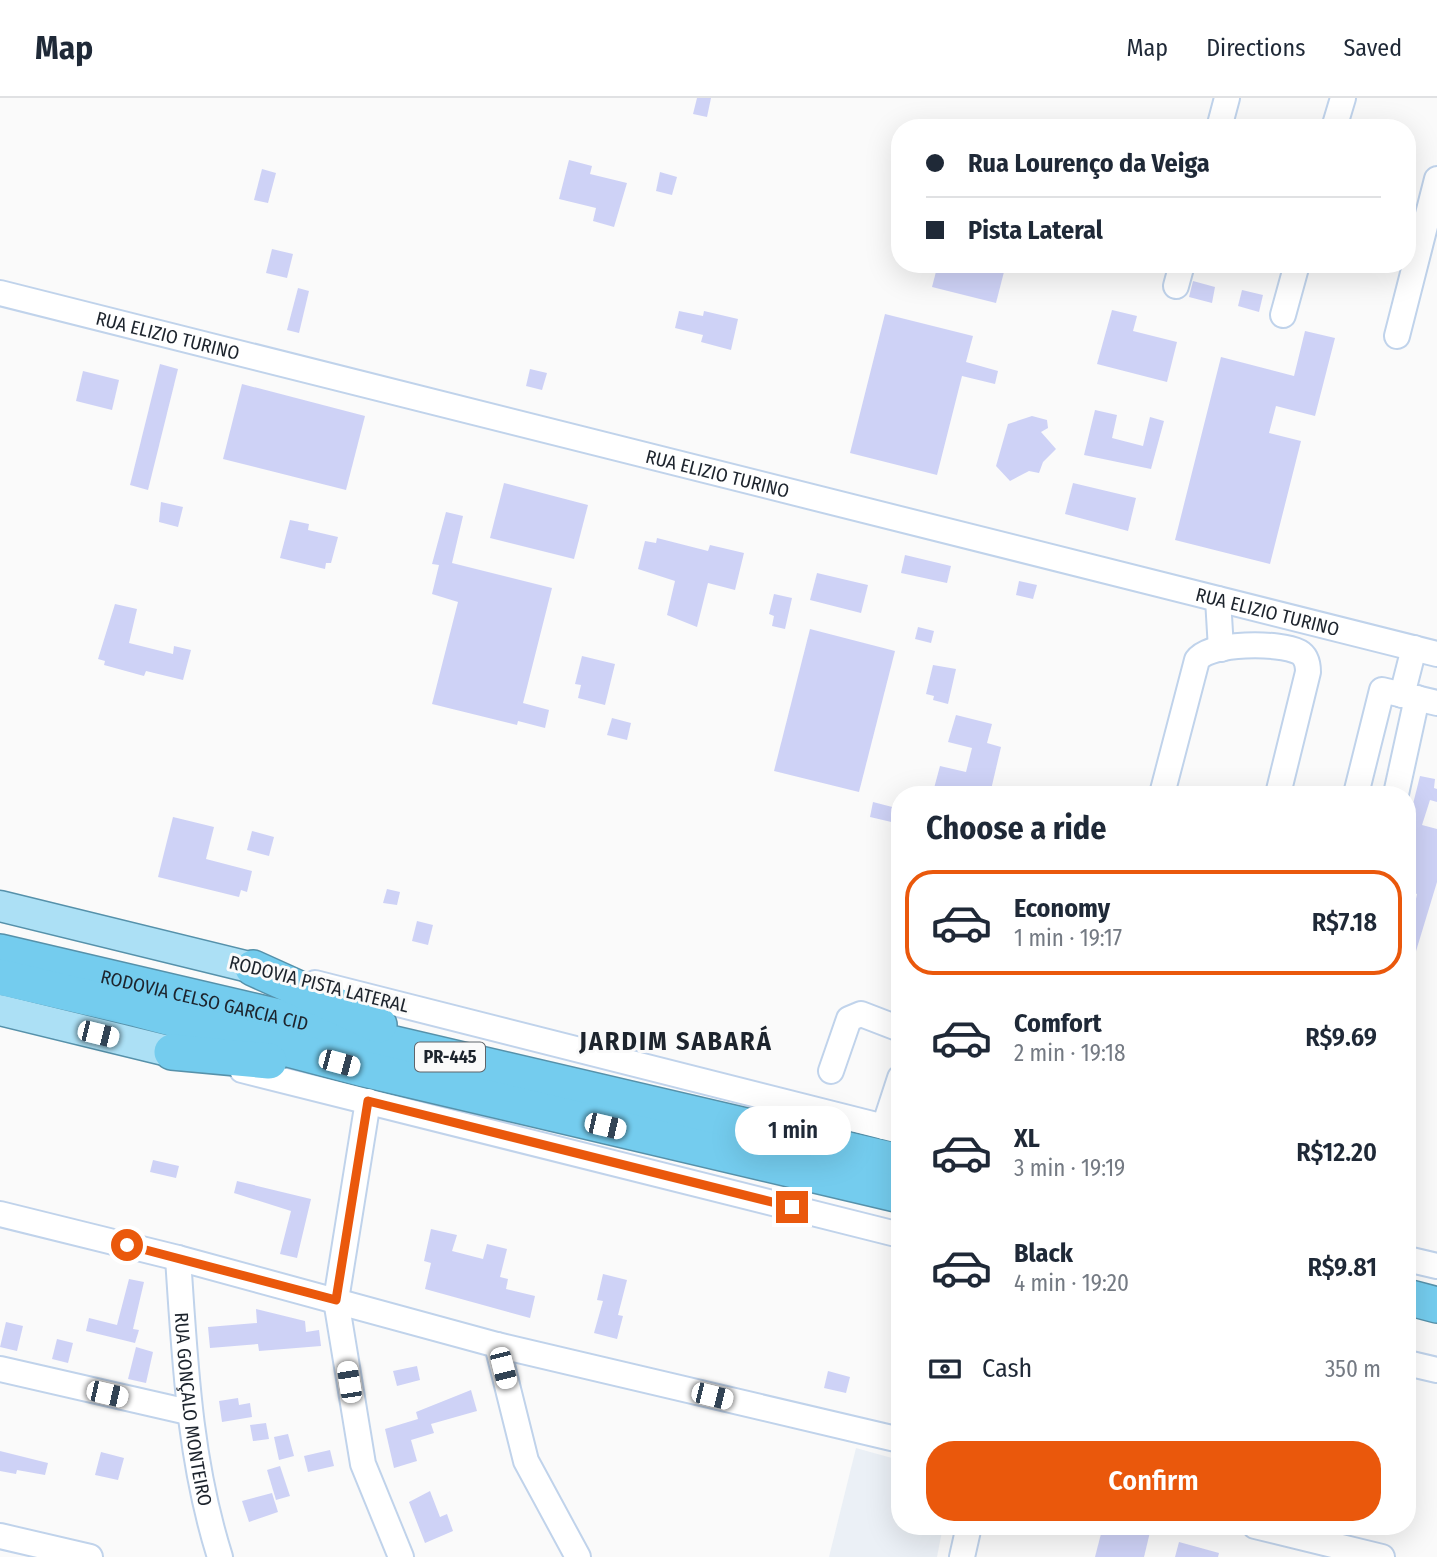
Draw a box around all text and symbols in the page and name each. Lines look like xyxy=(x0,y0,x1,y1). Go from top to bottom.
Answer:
text: Map xyxy=(35,28,93,68)
text: Map xyxy=(1127,34,1168,62)
text: Directions xyxy=(1206,34,1305,62)
text: Saved xyxy=(1343,34,1402,62)
text: Rua Lourenço da Veiga xyxy=(968,148,1210,179)
text: Pista Lateral xyxy=(968,215,1103,246)
street label: RUA ELIZIO TURINO xyxy=(94,306,242,364)
street label: RUA ELIZIO TURINO xyxy=(644,444,792,502)
street label: RUA ELIZIO TURINO xyxy=(1193,582,1342,641)
text: Choose a ride xyxy=(926,809,1107,847)
icon: car xyxy=(930,891,993,954)
text: Economy xyxy=(1014,893,1110,924)
text: R$7.18 xyxy=(1312,907,1377,938)
text: 1 min · 19:17 xyxy=(1014,924,1122,952)
street label: RODOVIA PISTA LATERAL xyxy=(227,951,412,1018)
street label: RODOVIA CELSO GARCIA CID xyxy=(98,964,311,1035)
icon: car xyxy=(930,1006,993,1069)
text: Comfort xyxy=(1014,1008,1102,1039)
car xyxy=(76,1019,121,1049)
text: R$9.69 xyxy=(1305,1022,1377,1053)
district label: JARDIM SABARÁ xyxy=(578,1025,773,1057)
text: 2 min · 19:18 xyxy=(1014,1039,1125,1067)
road number: PR-445 xyxy=(415,1042,485,1072)
car xyxy=(316,1047,363,1079)
callout: 1 min xyxy=(734,1105,850,1154)
car xyxy=(583,1111,628,1141)
text: 1 min xyxy=(768,1116,818,1144)
icon: car xyxy=(930,1121,993,1184)
text: XL xyxy=(1014,1123,1040,1154)
text: R$12.20 xyxy=(1296,1137,1377,1168)
text: 3 min · 19:19 xyxy=(1014,1154,1125,1182)
route end xyxy=(776,1191,808,1223)
route start xyxy=(111,1229,143,1261)
icon: car xyxy=(930,1236,993,1299)
text: Black xyxy=(1014,1238,1073,1269)
text: R$9.81 xyxy=(1307,1252,1377,1283)
text: 4 min · 19:20 xyxy=(1014,1269,1129,1297)
street label: RUA GONÇALO MONTEIRO xyxy=(170,1311,217,1508)
car xyxy=(488,1345,519,1391)
icon: cash xyxy=(926,1350,964,1388)
text: Cash xyxy=(982,1353,1032,1384)
text: 350 m xyxy=(1325,1355,1381,1383)
car xyxy=(336,1360,363,1404)
car xyxy=(85,1379,130,1409)
car xyxy=(690,1381,735,1411)
button: Confirm xyxy=(926,1441,1381,1521)

